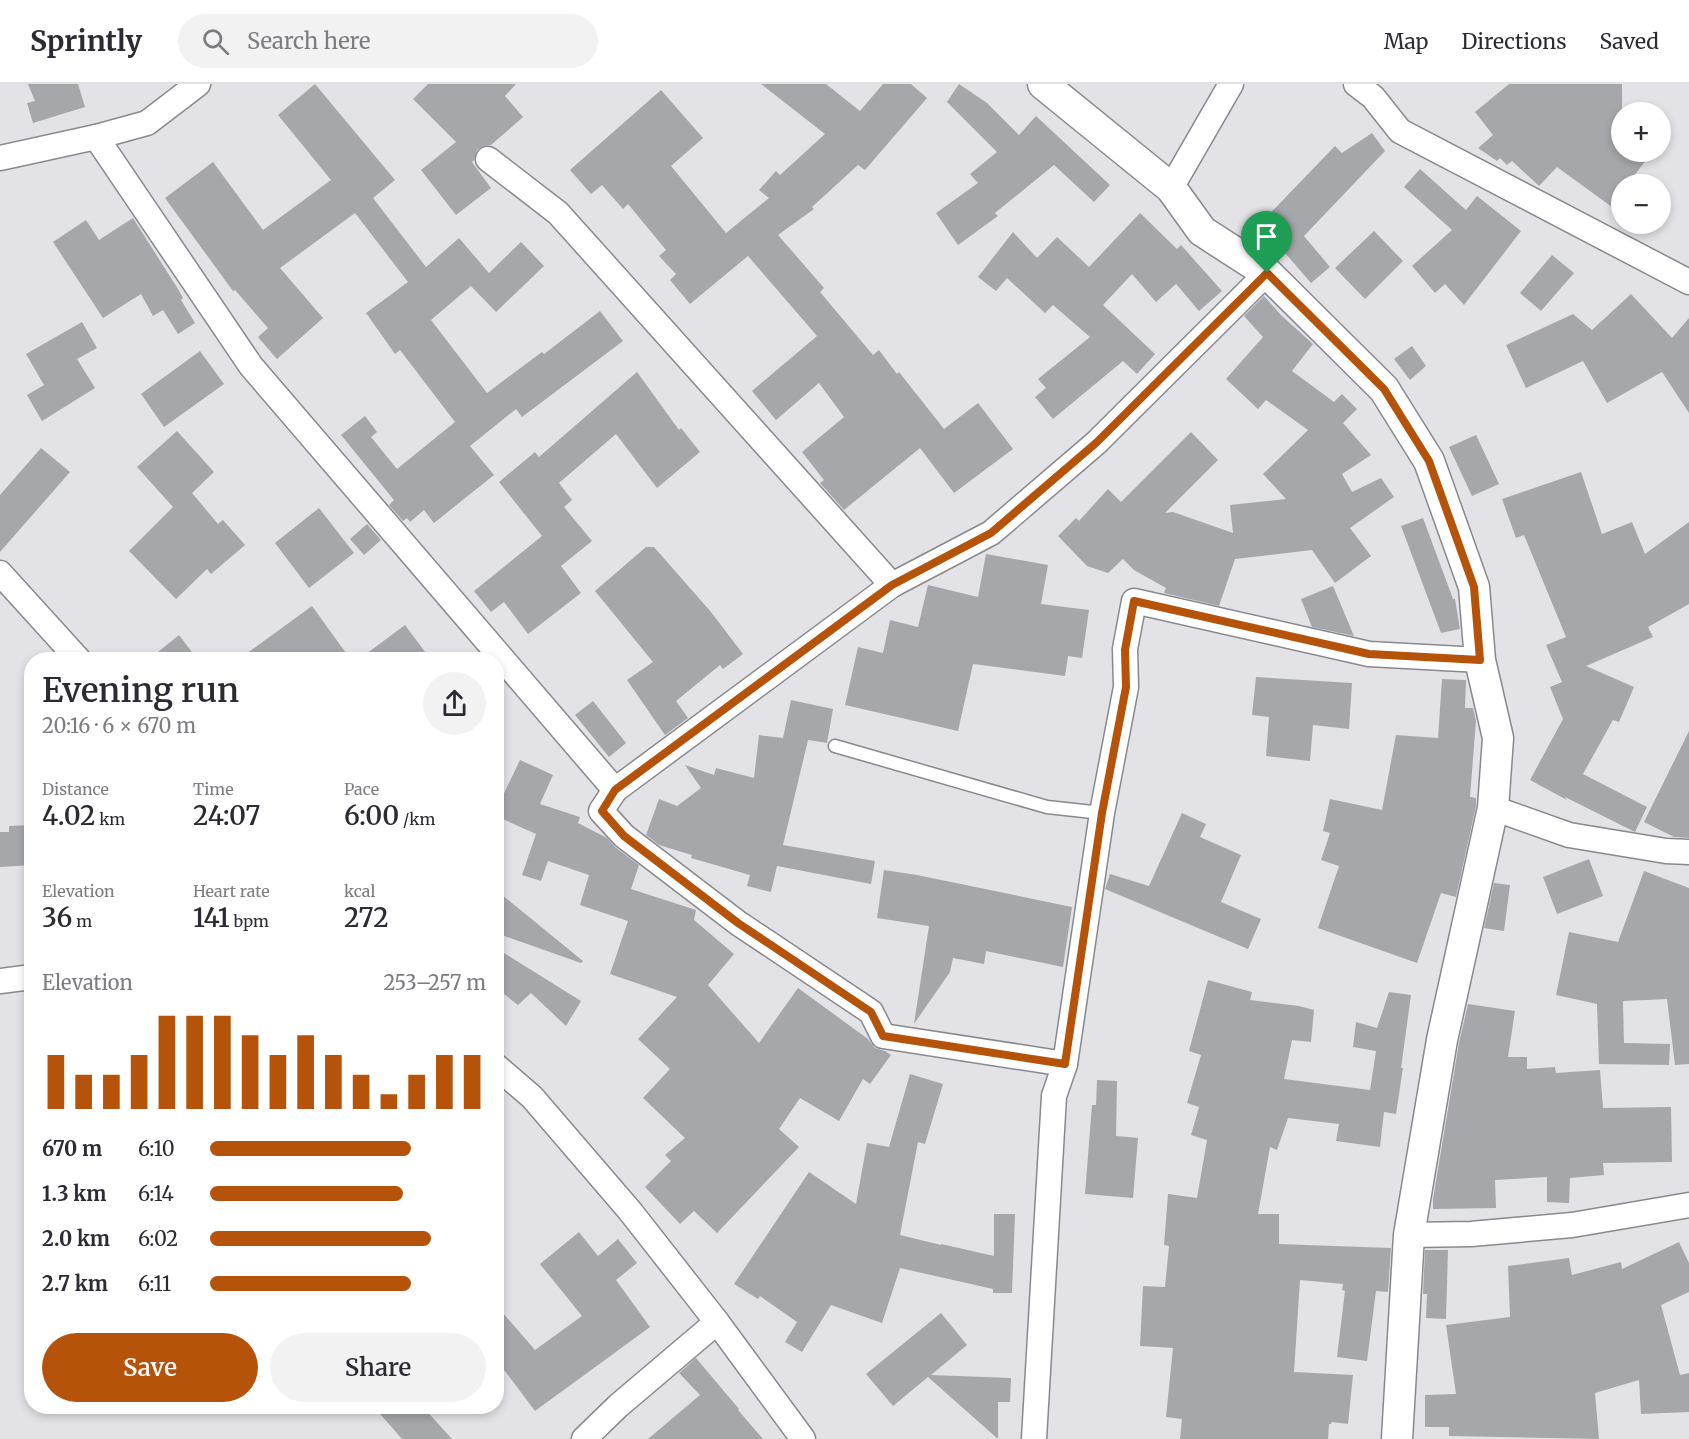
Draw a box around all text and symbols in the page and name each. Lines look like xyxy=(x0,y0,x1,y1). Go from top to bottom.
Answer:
search box xyxy=(178,14,598,68)
text: Sprintly xyxy=(30,23,142,59)
icon: search xyxy=(199,25,232,58)
text: Search here xyxy=(247,27,370,55)
text: Map xyxy=(1384,28,1428,55)
text: Directions xyxy=(1461,28,1566,55)
text: Saved xyxy=(1599,28,1659,55)
map controls xyxy=(1611,102,1671,234)
button: + xyxy=(1611,102,1671,162)
button: − xyxy=(1611,174,1671,234)
pin xyxy=(1241,211,1292,273)
icon: arrive xyxy=(1250,220,1283,253)
text: Evening run xyxy=(42,670,239,711)
button: share xyxy=(423,672,486,735)
text: 20:16 · 6 × 670 m xyxy=(42,713,196,738)
text: Distance xyxy=(42,779,109,799)
text: Time xyxy=(193,779,234,799)
text: Pace xyxy=(344,779,379,799)
text: 4.02 xyxy=(42,799,95,832)
text: 24:07 xyxy=(193,799,260,832)
text: 6:00 xyxy=(344,799,399,832)
text: km xyxy=(95,809,125,829)
text: /km xyxy=(399,809,435,829)
text: Elevation xyxy=(42,881,115,901)
text: Heart rate xyxy=(193,881,270,901)
text: kcal xyxy=(344,881,375,901)
text: 36 xyxy=(42,901,72,934)
text: 141 xyxy=(193,901,230,934)
text: 272 xyxy=(344,901,389,934)
text: m xyxy=(72,911,92,931)
text: bpm xyxy=(230,911,269,931)
text: Elevation xyxy=(42,970,133,995)
text: 253–257 m xyxy=(383,970,486,995)
text: 670 m xyxy=(42,1136,102,1161)
text: 6:10 xyxy=(138,1136,175,1161)
text: 1.3 km xyxy=(42,1181,106,1206)
text: 6:14 xyxy=(138,1181,174,1206)
text: 2.0 km xyxy=(42,1226,110,1251)
text: 6:02 xyxy=(138,1226,178,1251)
text: 2.7 km xyxy=(42,1271,108,1296)
text: 6:11 xyxy=(138,1271,171,1296)
button: Save xyxy=(42,1333,258,1402)
button: Share xyxy=(270,1333,486,1402)

